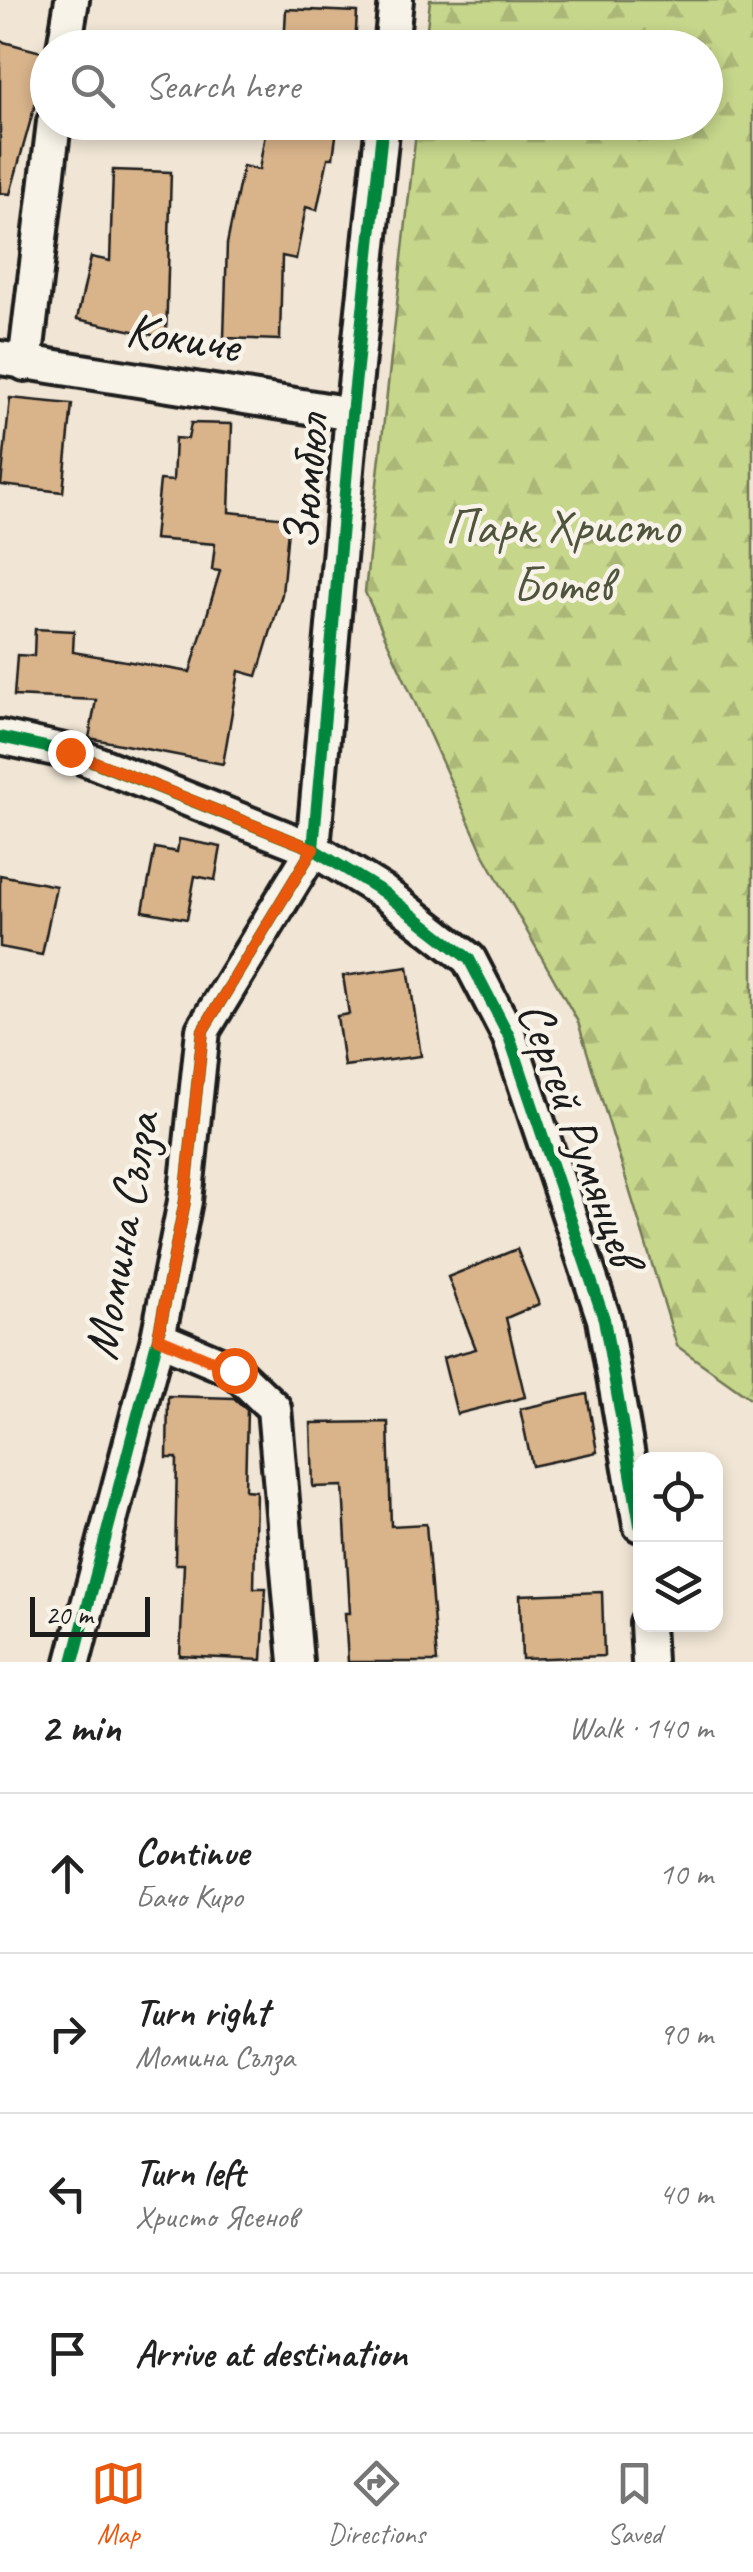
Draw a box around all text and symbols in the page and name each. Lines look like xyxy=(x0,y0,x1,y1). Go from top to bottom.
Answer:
search box xyxy=(30,30,723,140)
icon: search xyxy=(65,58,120,113)
text: Search here xyxy=(145,62,300,109)
street label: Кокиче xyxy=(122,297,247,377)
street label: Зюмбюл xyxy=(269,408,344,552)
park label: Парк Христо Ботев xyxy=(445,495,682,616)
route end xyxy=(48,730,94,776)
street label: Сергей Румянцев xyxy=(503,992,661,1285)
street label: Момина Сълза xyxy=(68,1104,174,1364)
route start xyxy=(212,1348,258,1394)
map controls xyxy=(633,1452,723,1632)
button: locate xyxy=(633,1452,723,1542)
button: layers xyxy=(633,1542,723,1632)
scale bar xyxy=(30,1592,150,1636)
text: 20 m xyxy=(45,1597,93,1632)
text: 2 min xyxy=(40,1701,120,1754)
text: Walk · 140 m xyxy=(569,1707,713,1748)
text: Continue xyxy=(135,1829,249,1876)
icon: ahead xyxy=(40,1846,95,1901)
text: 10 m xyxy=(659,1853,713,1894)
text: Бачо Киро xyxy=(135,1876,243,1917)
text: Turn right xyxy=(135,1989,269,2036)
icon: right xyxy=(40,2006,95,2061)
text: 90 m xyxy=(659,2013,713,2054)
text: Момина Сълза xyxy=(135,2036,295,2077)
text: Turn left xyxy=(135,2149,245,2196)
icon: left xyxy=(40,2166,95,2221)
text: 40 m xyxy=(659,2173,713,2214)
text: Христо Ясенов xyxy=(135,2196,297,2237)
icon: arrive xyxy=(40,2326,95,2381)
text: Arrive at destination xyxy=(135,2330,407,2377)
tab: Map xyxy=(91,2456,146,2551)
tab: Directions xyxy=(328,2456,425,2551)
tab: Saved xyxy=(607,2456,662,2551)

